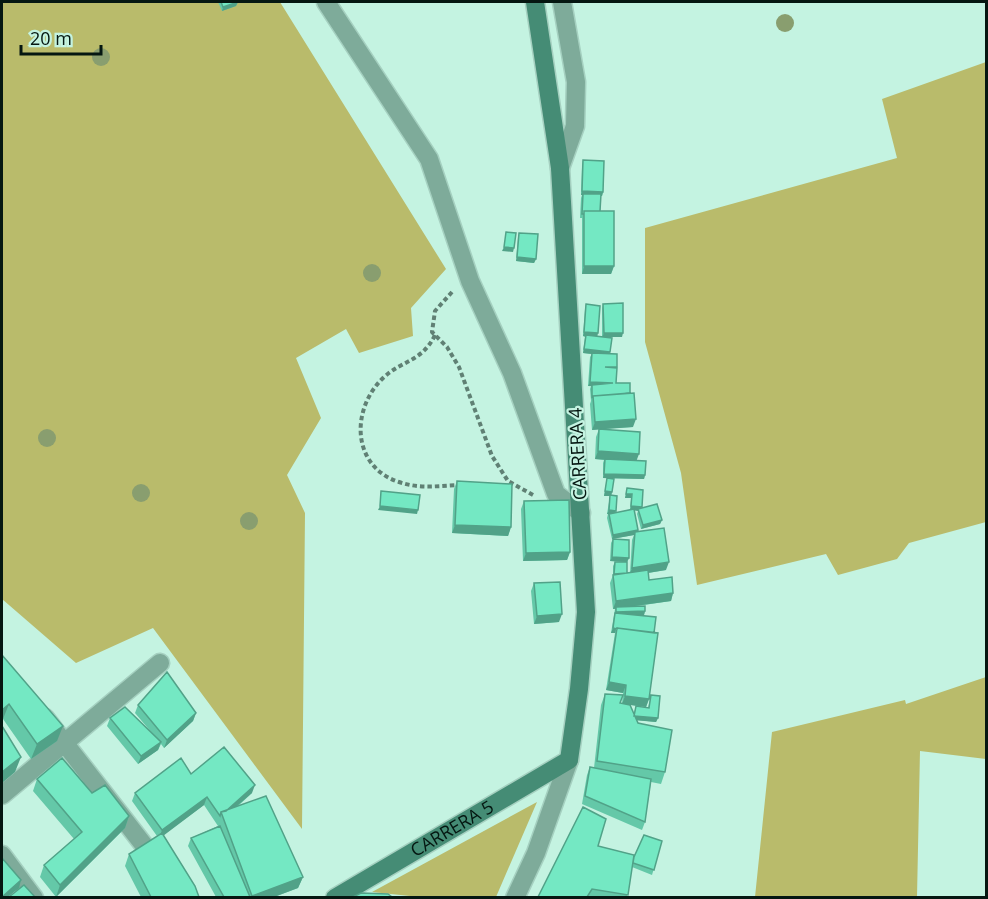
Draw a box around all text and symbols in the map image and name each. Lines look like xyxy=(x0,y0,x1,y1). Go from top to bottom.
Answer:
scale bar xyxy=(21,18,100,56)
text: 20 m xyxy=(30,26,72,50)
street label: CARRERA 4 xyxy=(563,407,591,501)
street label: CARRERA 5 xyxy=(406,794,498,862)

